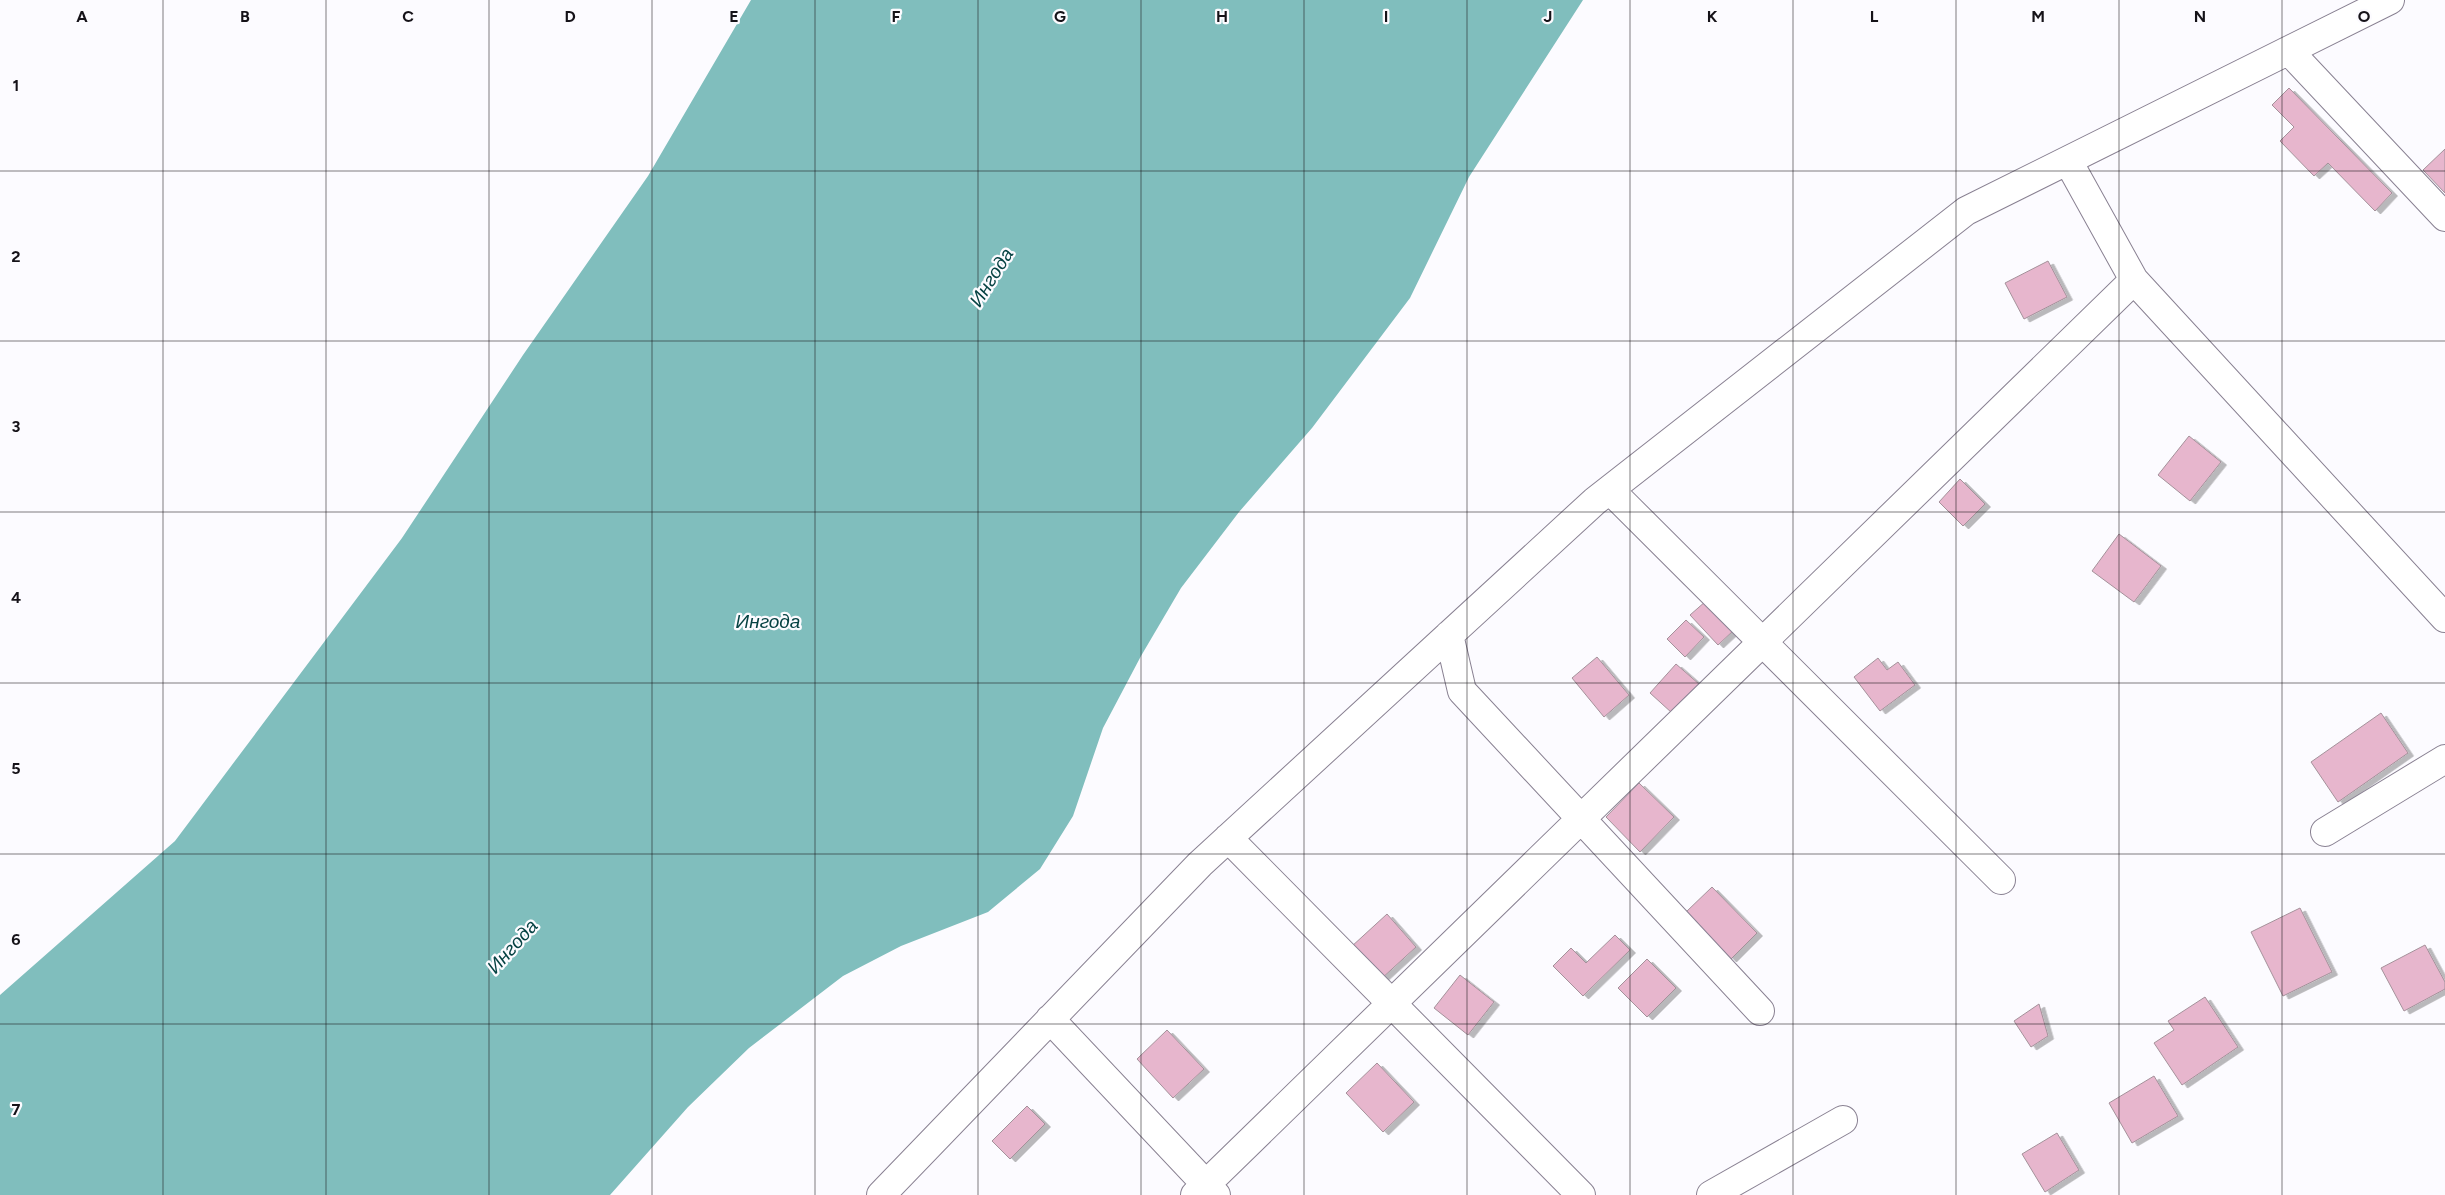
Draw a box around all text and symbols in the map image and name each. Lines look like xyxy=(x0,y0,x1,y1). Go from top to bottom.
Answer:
text: A xyxy=(76,7,88,26)
text: B xyxy=(240,7,250,26)
text: C xyxy=(402,7,414,26)
text: D xyxy=(564,7,576,26)
text: E xyxy=(729,7,739,26)
text: F xyxy=(892,7,901,26)
text: G xyxy=(1054,7,1066,26)
text: H xyxy=(1216,7,1228,26)
text: I xyxy=(1384,7,1388,26)
text: J xyxy=(1544,7,1552,26)
text: K xyxy=(1707,7,1718,26)
text: L xyxy=(1870,7,1879,26)
text: M xyxy=(2031,7,2045,26)
text: N xyxy=(2194,7,2206,26)
text: O xyxy=(2358,7,2371,26)
text: 1 xyxy=(13,76,19,95)
water label: Ингода xyxy=(964,244,1018,311)
text: 2 xyxy=(11,247,21,266)
text: 3 xyxy=(12,417,21,436)
text: 4 xyxy=(11,588,21,607)
water label: Ингода xyxy=(736,610,800,633)
text: 5 xyxy=(11,759,21,778)
water label: Ингода xyxy=(482,915,543,978)
text: 6 xyxy=(11,930,21,949)
text: 7 xyxy=(12,1100,21,1119)

